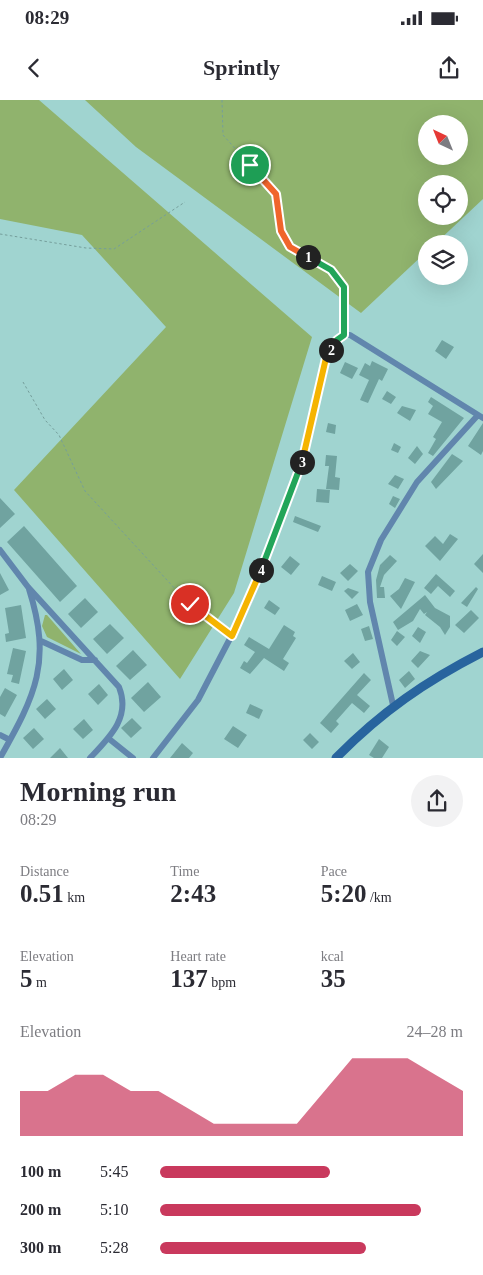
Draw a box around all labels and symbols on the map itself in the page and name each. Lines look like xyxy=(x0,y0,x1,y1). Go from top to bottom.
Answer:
north arrow xyxy=(418,115,468,165)
pin xyxy=(229,144,271,186)
pin: 1 xyxy=(296,244,320,270)
pin: 2 xyxy=(318,338,344,362)
pin: 3 xyxy=(290,450,314,474)
pin: 4 xyxy=(248,558,274,582)
pin xyxy=(169,583,211,625)

